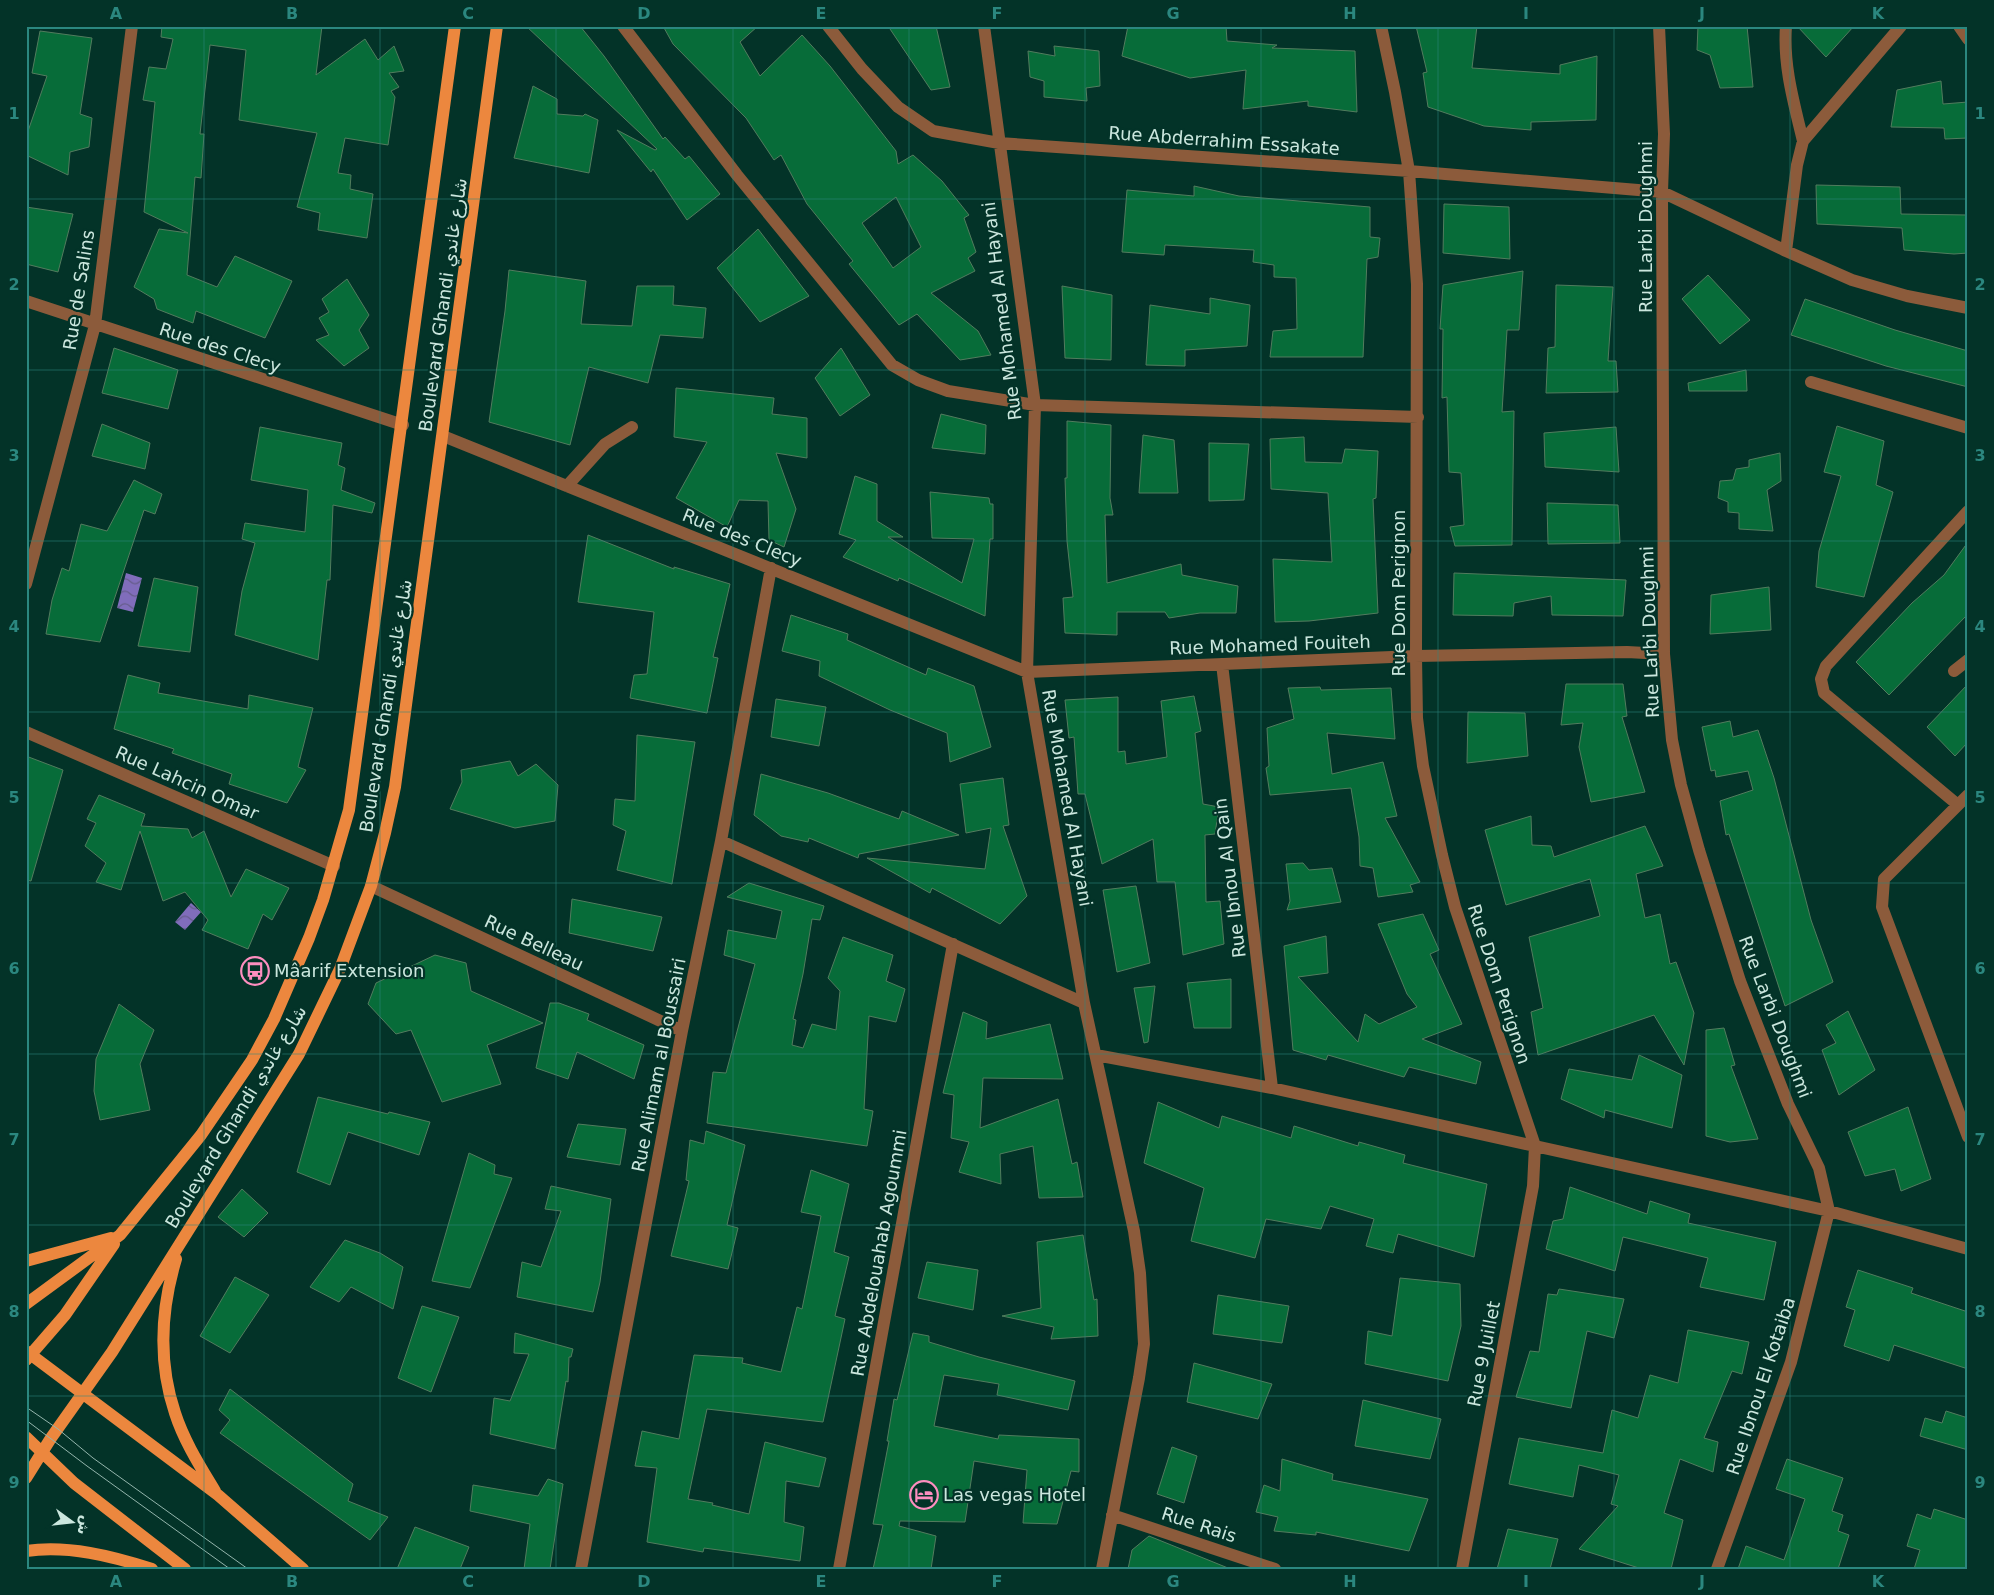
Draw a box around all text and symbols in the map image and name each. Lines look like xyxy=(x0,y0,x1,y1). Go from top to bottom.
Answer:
text: A xyxy=(110,4,123,23)
text: B xyxy=(286,4,298,23)
text: C xyxy=(462,4,474,23)
text: D xyxy=(637,4,651,23)
text: E xyxy=(816,4,826,23)
text: F xyxy=(992,4,1002,23)
text: G xyxy=(1166,4,1180,23)
text: H xyxy=(1343,4,1357,23)
text: I xyxy=(1523,4,1529,23)
text: J xyxy=(1698,4,1705,23)
text: K xyxy=(1872,4,1885,23)
text: 1 xyxy=(8,104,20,123)
text: 1 xyxy=(1974,104,1986,123)
street label: Rue Abderrahim Essakate xyxy=(1108,122,1340,159)
street label: Rue Larbi Doughmi xyxy=(1635,141,1656,313)
street label: Boulevard Ghandi شارع غاندي xyxy=(414,177,472,433)
street label: Rue Mohamed Al Hayani xyxy=(978,200,1025,422)
street label: Rue de Salins xyxy=(59,228,98,352)
text: 2 xyxy=(8,275,20,294)
text: 2 xyxy=(1974,275,1986,294)
street label: Rue des Clecy xyxy=(157,318,284,377)
text: 3 xyxy=(8,446,20,465)
text: 3 xyxy=(1974,446,1986,465)
street label: Rue des Clecy xyxy=(680,504,805,571)
street label: Rue Dom Perignon xyxy=(1388,510,1409,676)
street label: Rue Larbi Doughmi xyxy=(1636,546,1663,718)
street label: Boulevard Ghandi شارع غاندي xyxy=(355,578,417,834)
text: 4 xyxy=(8,617,20,636)
text: 4 xyxy=(1974,617,1986,636)
street label: Rue Mohamed Fouiteh xyxy=(1169,630,1371,659)
street label: Rue Mohamed Al Hayani xyxy=(1038,688,1097,908)
street label: Rue Lahcin Omar xyxy=(112,742,263,824)
text: 5 xyxy=(8,788,20,807)
text: 5 xyxy=(1974,788,1986,807)
street label: Rue Ibnou Al Qain xyxy=(1209,797,1250,959)
street label: Rue Dom Perignon xyxy=(1464,901,1535,1066)
street label: Rue Belleau xyxy=(481,910,587,975)
street label: Rue Larbi Doughmi xyxy=(1735,933,1816,1101)
bus stop icon: Mâarif Extension xyxy=(240,956,270,986)
street label: Rue Alimam al Boussairi xyxy=(627,956,690,1174)
text: 6 xyxy=(8,959,20,978)
text: 6 xyxy=(1974,959,1986,978)
place label: Mâarif Extension xyxy=(274,960,424,981)
street label: Boulevard Ghandi شارع غاندي xyxy=(161,1002,311,1232)
street label: Rue Abdelouahab Agoummi xyxy=(846,1128,911,1378)
text: 7 xyxy=(8,1130,20,1149)
text: 7 xyxy=(1974,1130,1986,1149)
street label: Rue Ibnou El Kotaiba xyxy=(1722,1294,1799,1477)
street label: Rue 9 Juillet xyxy=(1463,1299,1504,1408)
text: 8 xyxy=(8,1302,20,1321)
text: 8 xyxy=(1974,1302,1986,1321)
text: 9 xyxy=(8,1473,20,1492)
text: 9 xyxy=(1974,1473,1986,1492)
hotel icon: Las vegas Hotel xyxy=(909,1480,939,1510)
place label: Las vegas Hotel xyxy=(943,1484,1086,1505)
north arrow xyxy=(48,1498,98,1548)
street label: Rue Rais xyxy=(1159,1503,1239,1546)
text: ش xyxy=(74,1514,95,1537)
text: A xyxy=(110,1572,123,1591)
text: B xyxy=(286,1572,298,1591)
text: C xyxy=(462,1572,474,1591)
text: D xyxy=(637,1572,651,1591)
text: E xyxy=(816,1572,826,1591)
text: F xyxy=(992,1572,1002,1591)
text: G xyxy=(1166,1572,1180,1591)
text: H xyxy=(1343,1572,1357,1591)
text: I xyxy=(1523,1572,1529,1591)
text: J xyxy=(1698,1572,1705,1591)
text: K xyxy=(1872,1572,1885,1591)

